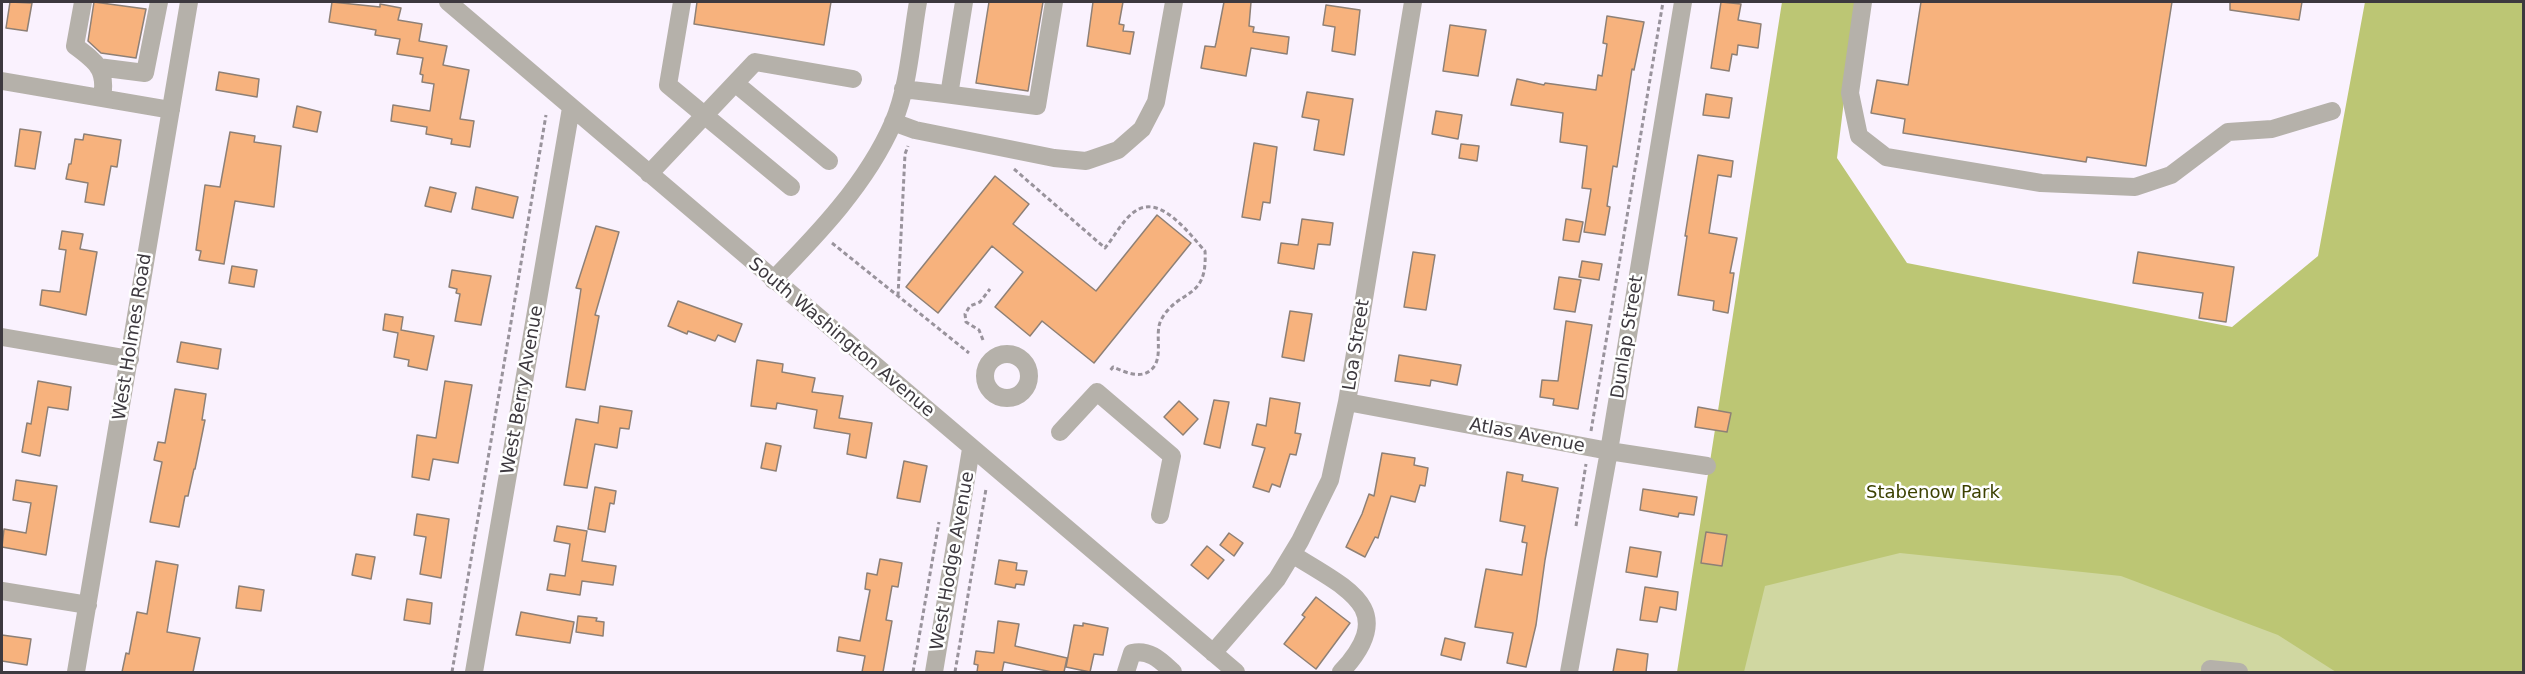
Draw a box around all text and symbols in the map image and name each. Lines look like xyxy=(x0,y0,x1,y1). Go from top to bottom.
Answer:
street label: West Holmes Road xyxy=(109,252,157,422)
street label: South Washington Avenue xyxy=(744,254,938,422)
street label: Dunlap Street xyxy=(1608,274,1648,400)
street label: Loa Street xyxy=(1339,298,1375,392)
street label: West Berry Avenue xyxy=(498,304,548,476)
street label: Atlas Avenue xyxy=(1467,414,1587,458)
street label: West Hodge Avenue xyxy=(927,470,979,652)
park label: Stabenow Park xyxy=(1866,482,2000,504)

